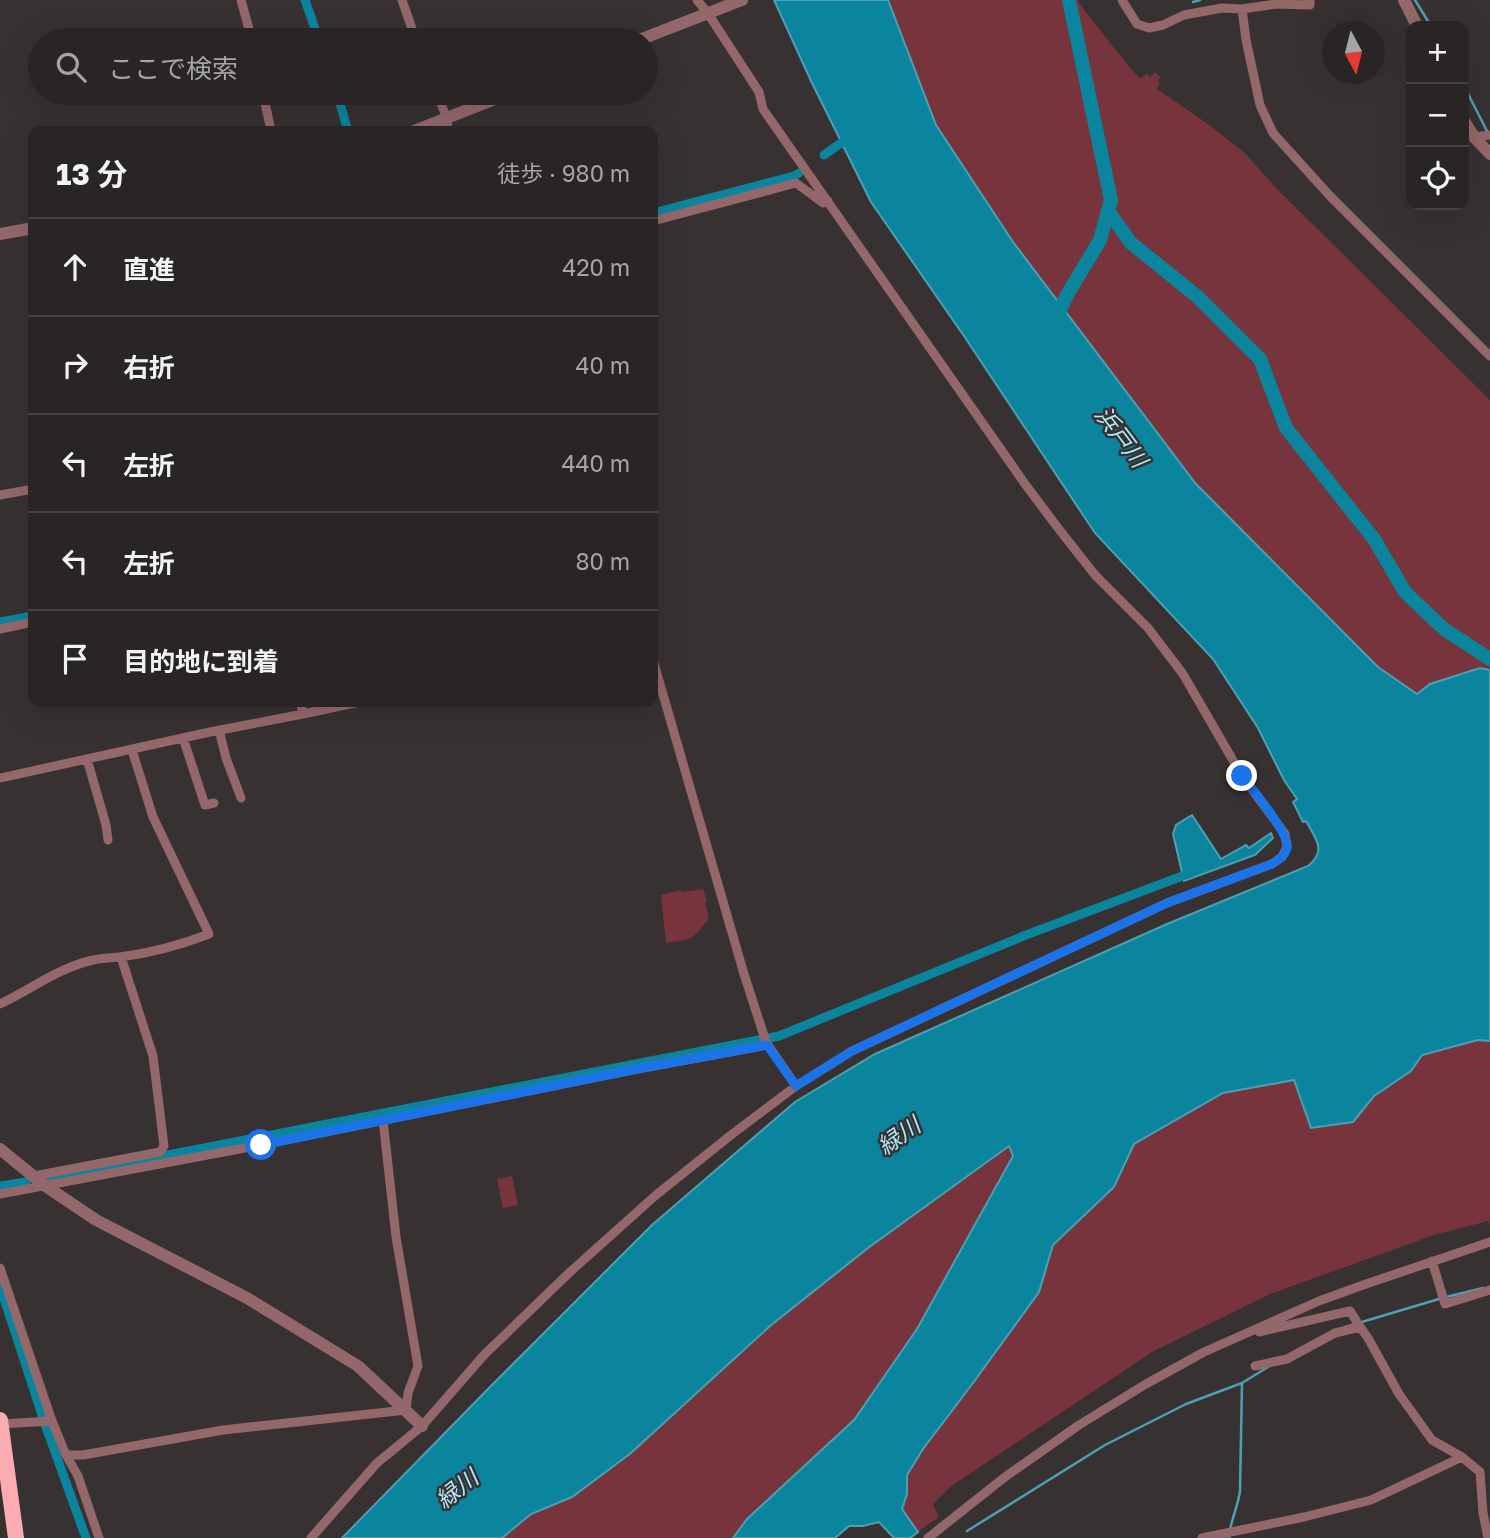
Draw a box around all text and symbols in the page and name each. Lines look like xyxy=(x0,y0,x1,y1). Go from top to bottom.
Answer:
north arrow xyxy=(1322,21,1385,84)
map controls xyxy=(1406,21,1469,210)
button: + xyxy=(1406,21,1469,84)
search box xyxy=(28,28,658,105)
icon: search xyxy=(52,48,90,86)
text: ここで検索 xyxy=(108,53,238,84)
button: − xyxy=(1406,84,1469,147)
button: locate xyxy=(1406,147,1469,210)
text: 13 分 xyxy=(56,156,127,192)
text: 徒歩 · 980 m xyxy=(497,159,630,187)
icon: ahead xyxy=(56,248,94,286)
text: 420 m xyxy=(562,253,630,281)
text: 直進 xyxy=(123,254,175,285)
icon: right xyxy=(56,346,94,384)
text: 40 m xyxy=(576,351,630,379)
text: 右折 xyxy=(123,352,175,383)
water label: 浜戸川 xyxy=(1090,400,1156,475)
icon: left xyxy=(56,444,94,482)
text: 440 m xyxy=(562,449,630,477)
text: 左折 xyxy=(123,450,175,481)
icon: left xyxy=(56,542,94,580)
text: 80 m xyxy=(576,547,630,575)
text: 左折 xyxy=(123,548,175,579)
icon: arrive xyxy=(56,640,94,678)
text: 目的地に到着 xyxy=(123,646,279,677)
route end xyxy=(1226,760,1257,791)
water label: 緑川 xyxy=(872,1109,928,1160)
route start xyxy=(245,1129,276,1160)
water label: 緑川 xyxy=(430,1461,485,1513)

